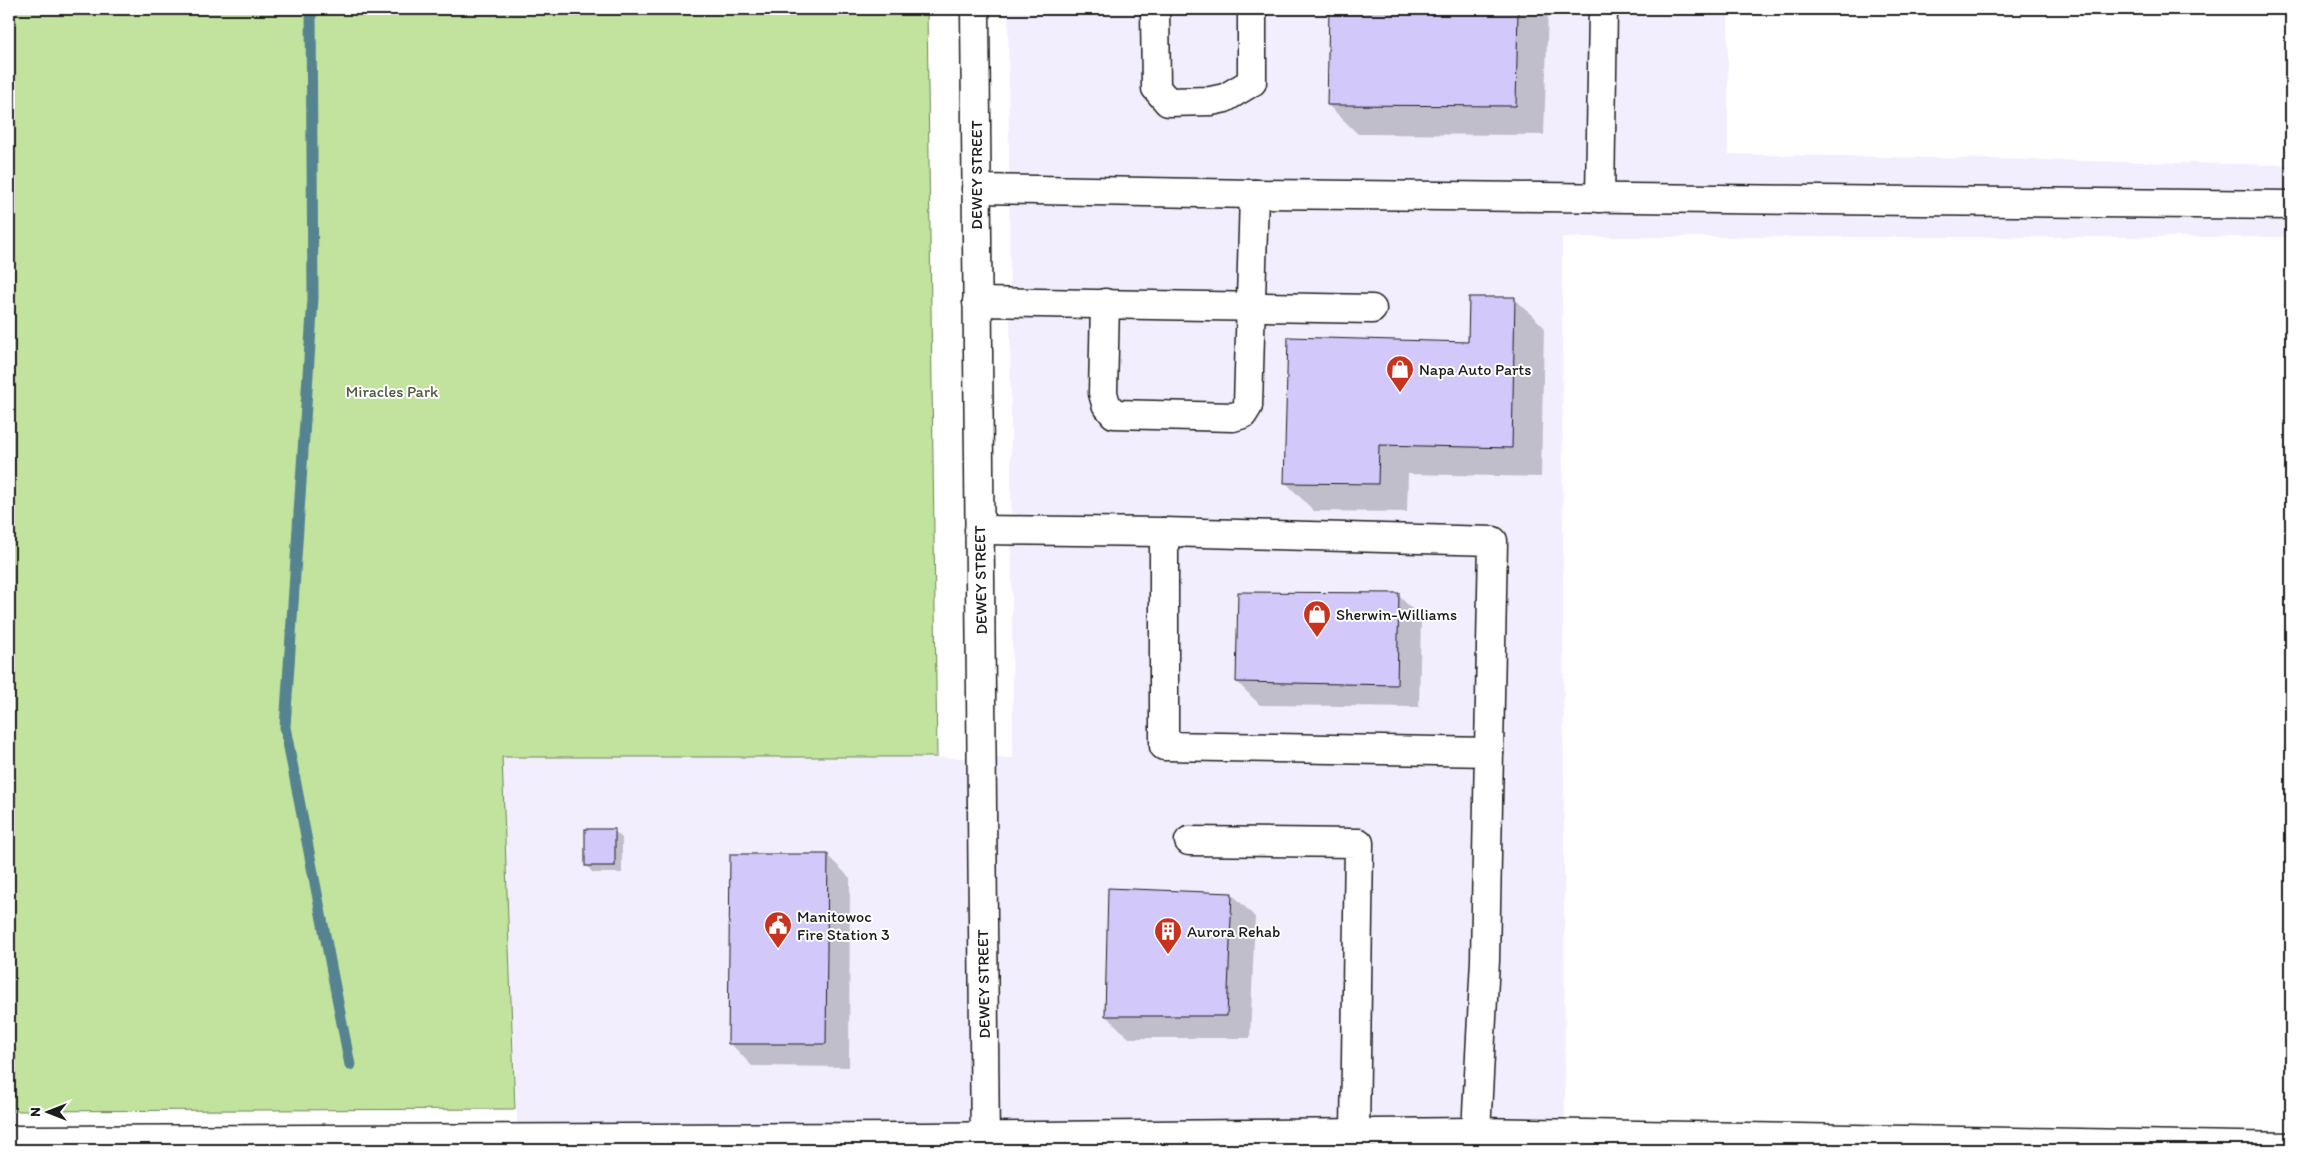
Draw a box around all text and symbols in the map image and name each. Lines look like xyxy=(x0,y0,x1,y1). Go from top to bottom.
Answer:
street label: DEWEY STREET xyxy=(967,120,986,230)
shop icon: Napa Auto Parts xyxy=(1385,354,1415,393)
place label: Napa Auto Parts xyxy=(1419,360,1531,379)
park label: Miracles Park xyxy=(346,382,439,401)
street label: DEWEY STREET xyxy=(970,525,991,635)
shop icon: Sherwin-Williams xyxy=(1302,599,1332,638)
place label: Sherwin-Williams xyxy=(1336,605,1457,624)
place label: Manitowoc Fire Station 3 xyxy=(797,907,890,944)
public building icon: Manitowoc Fire Station 3 xyxy=(763,910,793,949)
building icon: Aurora Rehab xyxy=(1153,916,1183,955)
place label: Aurora Rehab xyxy=(1187,922,1280,941)
street label: DEWEY STREET xyxy=(973,929,994,1039)
north arrow xyxy=(22,1086,72,1136)
text: N xyxy=(27,1107,44,1117)

